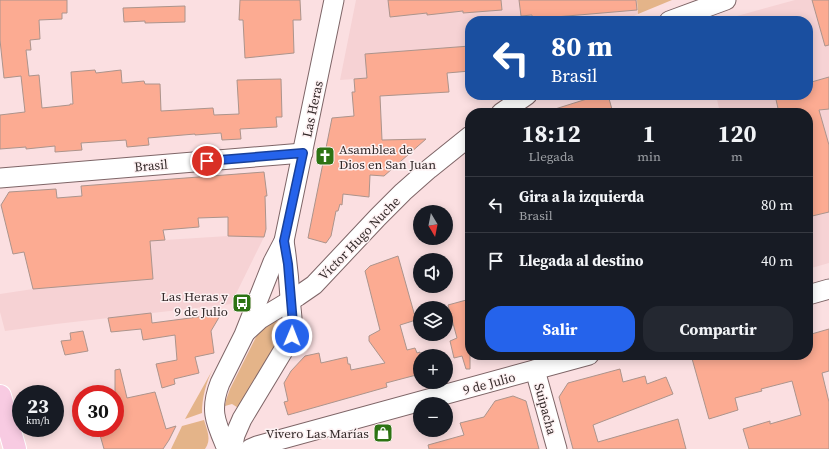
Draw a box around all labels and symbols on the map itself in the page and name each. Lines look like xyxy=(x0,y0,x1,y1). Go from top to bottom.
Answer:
street label: Las Heras xyxy=(298,79,327,139)
place label: Asamblea de Dios en San Juan xyxy=(339,141,436,173)
pin xyxy=(190,144,224,178)
church icon: Asamblea de Dios en San Juan xyxy=(314,145,336,167)
street label: Brasil xyxy=(134,156,169,175)
street label: Víctor Hugo Nuche xyxy=(315,193,404,284)
north arrow xyxy=(413,205,453,245)
place label: Las Heras y 9 de Julio xyxy=(161,288,228,320)
bus stop icon: Las Heras y 9 de Julio xyxy=(231,292,253,314)
position arrow xyxy=(271,315,313,357)
street label: 9 de Julio xyxy=(461,368,517,399)
street label: Suipacha xyxy=(530,381,561,437)
speed limit sign: 30 xyxy=(72,385,124,437)
shop icon: Vivero Las Marías xyxy=(372,422,394,444)
place label: Vivero Las Marías xyxy=(266,425,369,442)

